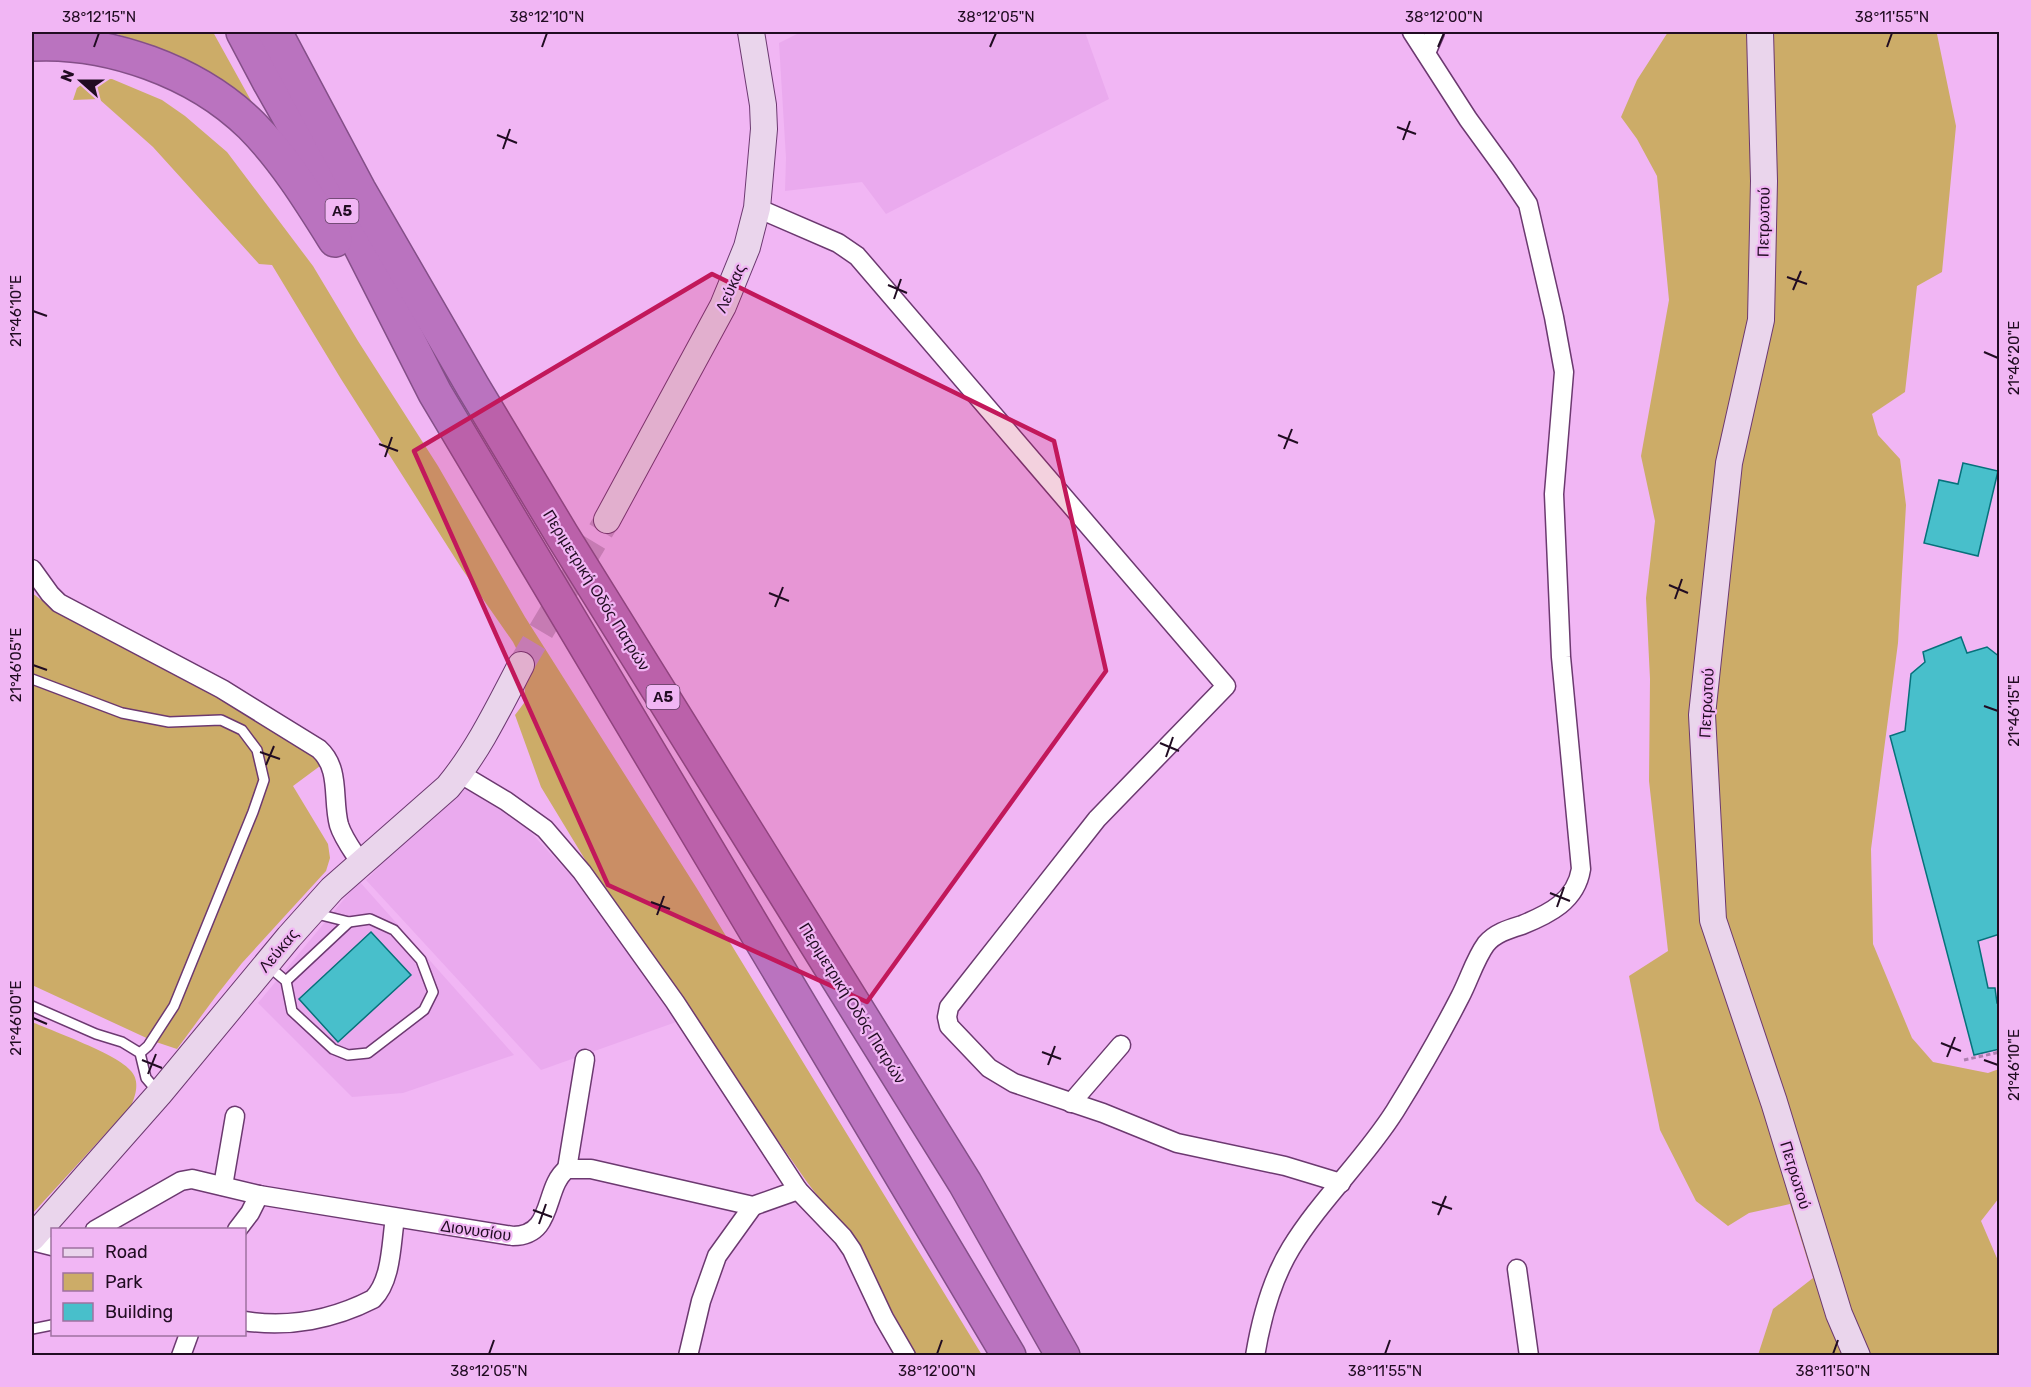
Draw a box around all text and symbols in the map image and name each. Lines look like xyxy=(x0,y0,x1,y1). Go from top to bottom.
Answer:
text: 38°12'15"N xyxy=(62,8,136,26)
text: 38°12'10"N xyxy=(510,8,584,26)
text: 38°12'05"N xyxy=(957,8,1035,26)
text: 38°12'00"N xyxy=(1405,8,1483,26)
text: 38°11'55"N xyxy=(1855,8,1929,26)
north arrow xyxy=(51,51,111,111)
text: N xyxy=(57,67,78,85)
street label: Πετρωτού xyxy=(1753,187,1774,257)
road number: Α5 xyxy=(326,199,358,223)
street label: Λεύκας xyxy=(711,261,750,316)
text: 21°46'10"E xyxy=(7,275,25,347)
text: 21°46'20"E xyxy=(2005,321,2023,395)
street label: Περιμετρική Οδός Πατρών xyxy=(539,506,654,674)
text: 21°46'05"E xyxy=(7,628,25,702)
street label: Πετρωτού xyxy=(1695,668,1718,739)
text: 21°46'15"E xyxy=(2005,675,2023,747)
road number: Α5 xyxy=(646,685,680,709)
street label: Περιμετρική Οδός Πατρών xyxy=(795,919,910,1087)
street label: Λεύκας xyxy=(255,924,302,976)
text: 21°46'00"E xyxy=(7,980,25,1056)
text: 21°46'10"E xyxy=(2005,1029,2023,1101)
street label: Πετρωτού xyxy=(1776,1139,1815,1211)
street label: Διονυσίου xyxy=(439,1216,512,1245)
legend xyxy=(51,1228,246,1336)
text: Road xyxy=(105,1241,148,1263)
text: Park xyxy=(105,1271,143,1293)
text: Building xyxy=(105,1301,173,1323)
text: 38°12'05"N xyxy=(450,1362,528,1380)
text: 38°12'00"N xyxy=(898,1362,976,1380)
text: 38°11'55"N xyxy=(1348,1362,1422,1380)
text: 38°11'50"N xyxy=(1796,1362,1870,1380)

